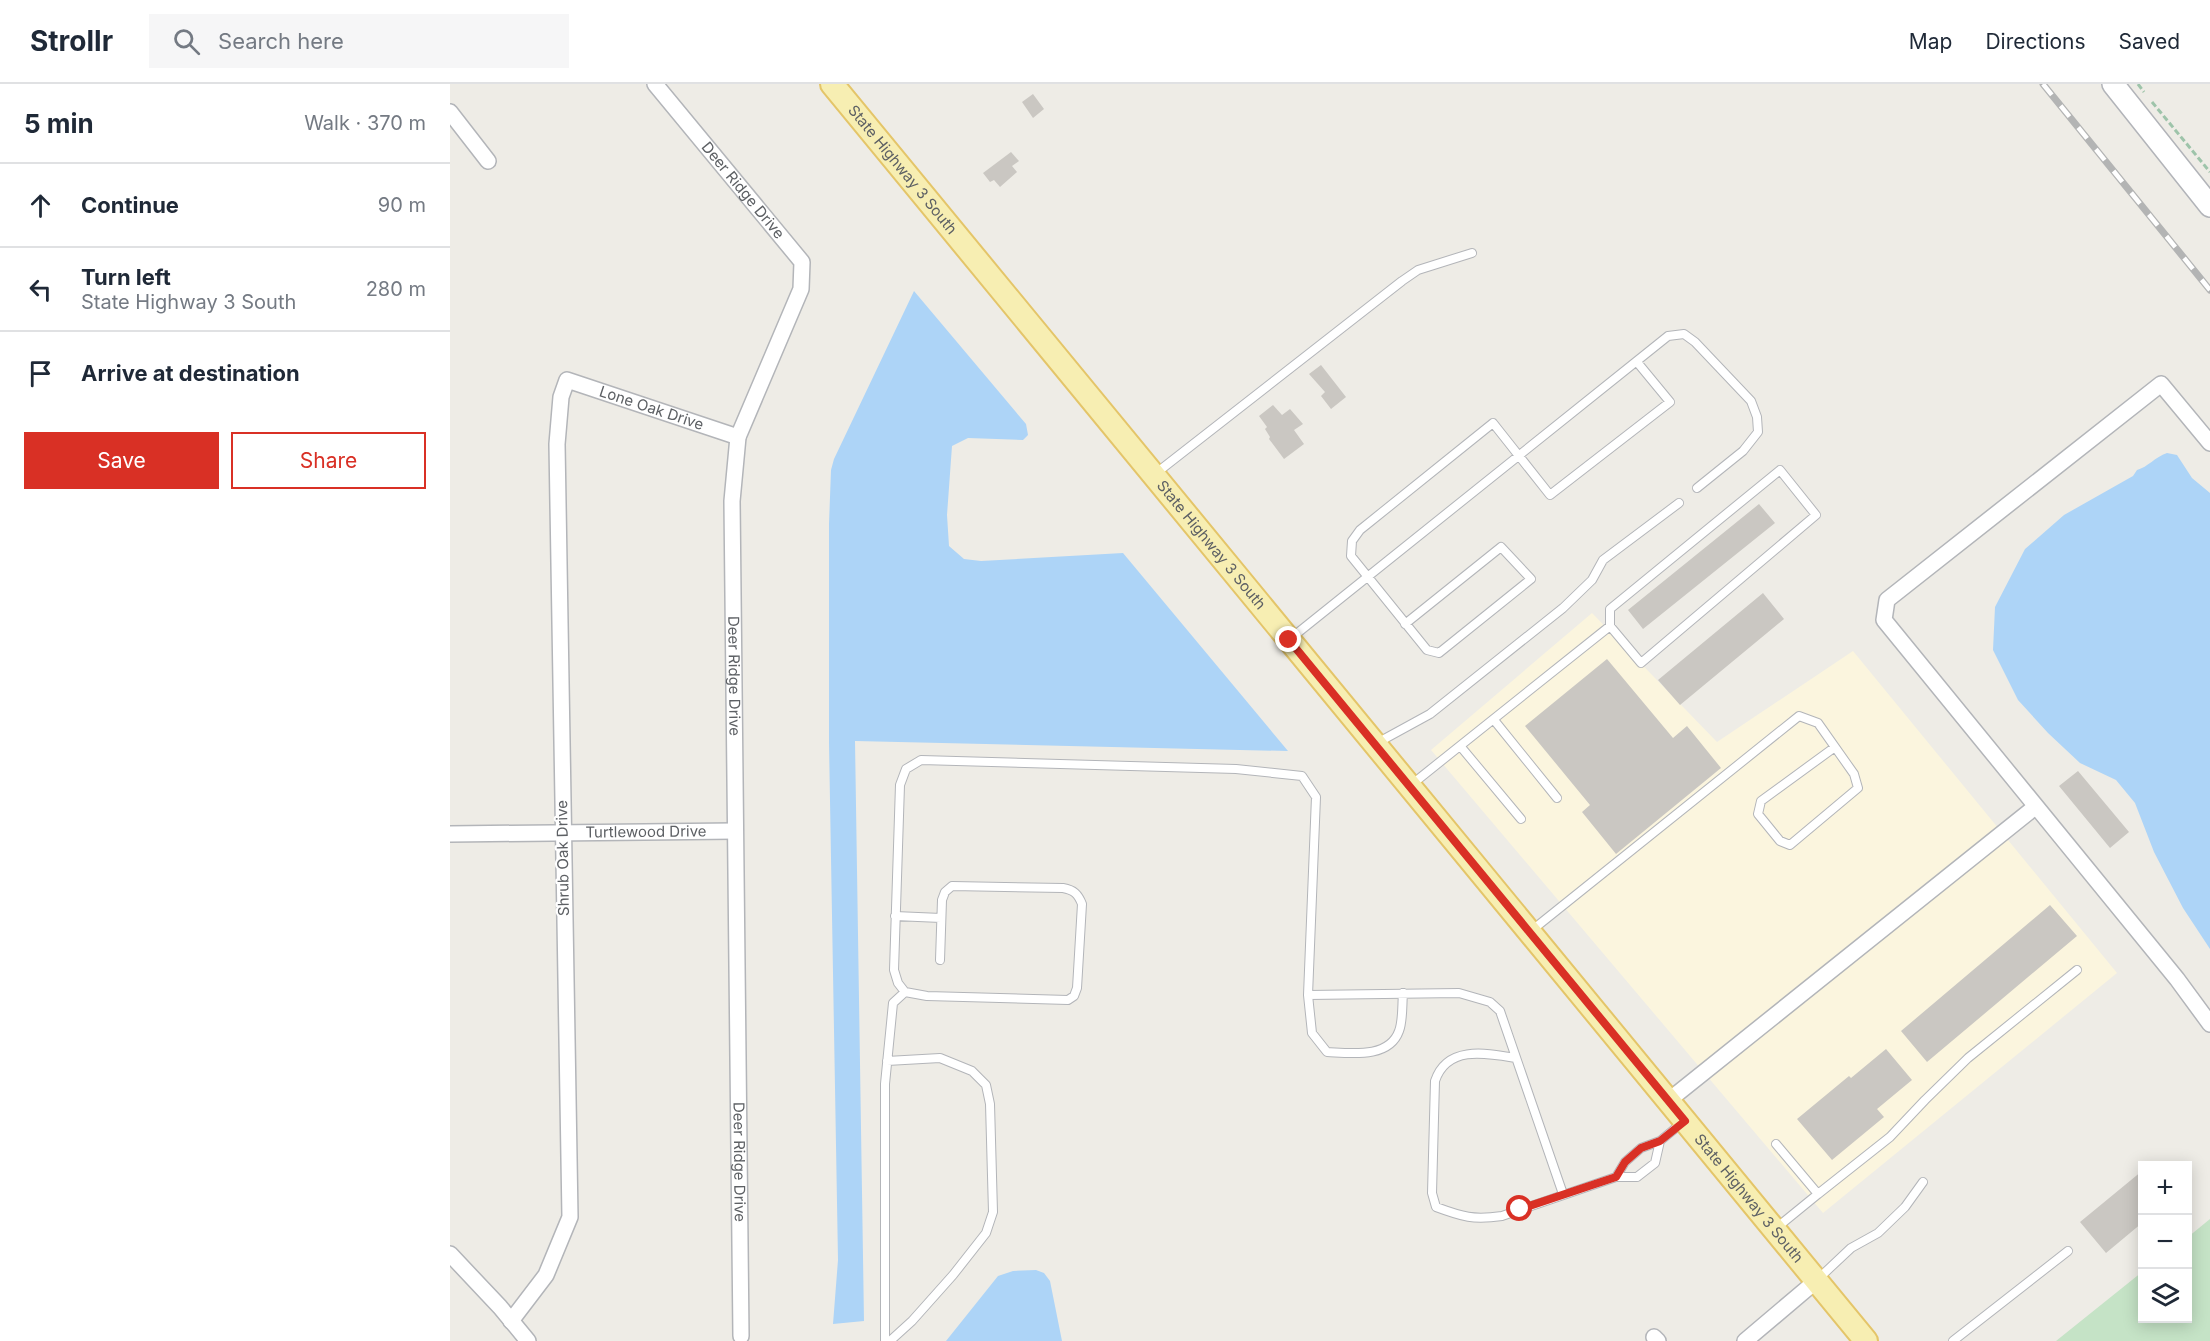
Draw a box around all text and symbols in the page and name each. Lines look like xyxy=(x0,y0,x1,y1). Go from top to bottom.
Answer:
search box xyxy=(149,14,569,68)
text: Strollr xyxy=(30,24,113,58)
icon: search xyxy=(170,25,203,58)
text: Search here xyxy=(218,28,344,54)
text: Map xyxy=(1909,29,1952,54)
text: Directions xyxy=(1985,29,2086,54)
text: Saved xyxy=(2119,29,2180,54)
street label: State Highway 3 South xyxy=(844,101,962,238)
text: 5 min xyxy=(24,108,94,139)
text: Walk · 370 m xyxy=(304,111,426,135)
street label: Deer Ridge Drive xyxy=(698,138,789,242)
icon: ahead xyxy=(24,189,57,222)
text: Continue xyxy=(81,192,179,218)
text: 90 m xyxy=(378,193,426,217)
text: Turn left xyxy=(81,264,171,290)
icon: left xyxy=(24,273,57,306)
text: 280 m xyxy=(366,277,426,301)
text: State Highway 3 South xyxy=(81,290,296,314)
icon: arrive xyxy=(24,357,57,390)
text: Arrive at destination xyxy=(81,360,300,386)
street label: Lone Oak Drive xyxy=(597,381,706,434)
button: Save xyxy=(24,432,219,489)
button: Share xyxy=(231,432,426,489)
street label: State Highway 3 South xyxy=(1153,476,1270,613)
street label: Deer Ridge Drive xyxy=(724,616,745,736)
route end xyxy=(1275,626,1301,652)
street label: Shrub Oak Drive xyxy=(552,800,573,916)
street label: Turtlewood Drive xyxy=(585,821,707,842)
street label: Deer Ridge Drive xyxy=(729,1102,750,1222)
street label: State Highway 3 South xyxy=(1690,1130,1808,1267)
map controls xyxy=(2138,1161,2192,1323)
button: + xyxy=(2138,1161,2192,1215)
route start xyxy=(1506,1195,1532,1221)
button: − xyxy=(2138,1215,2192,1269)
button: layers xyxy=(2138,1269,2192,1323)

